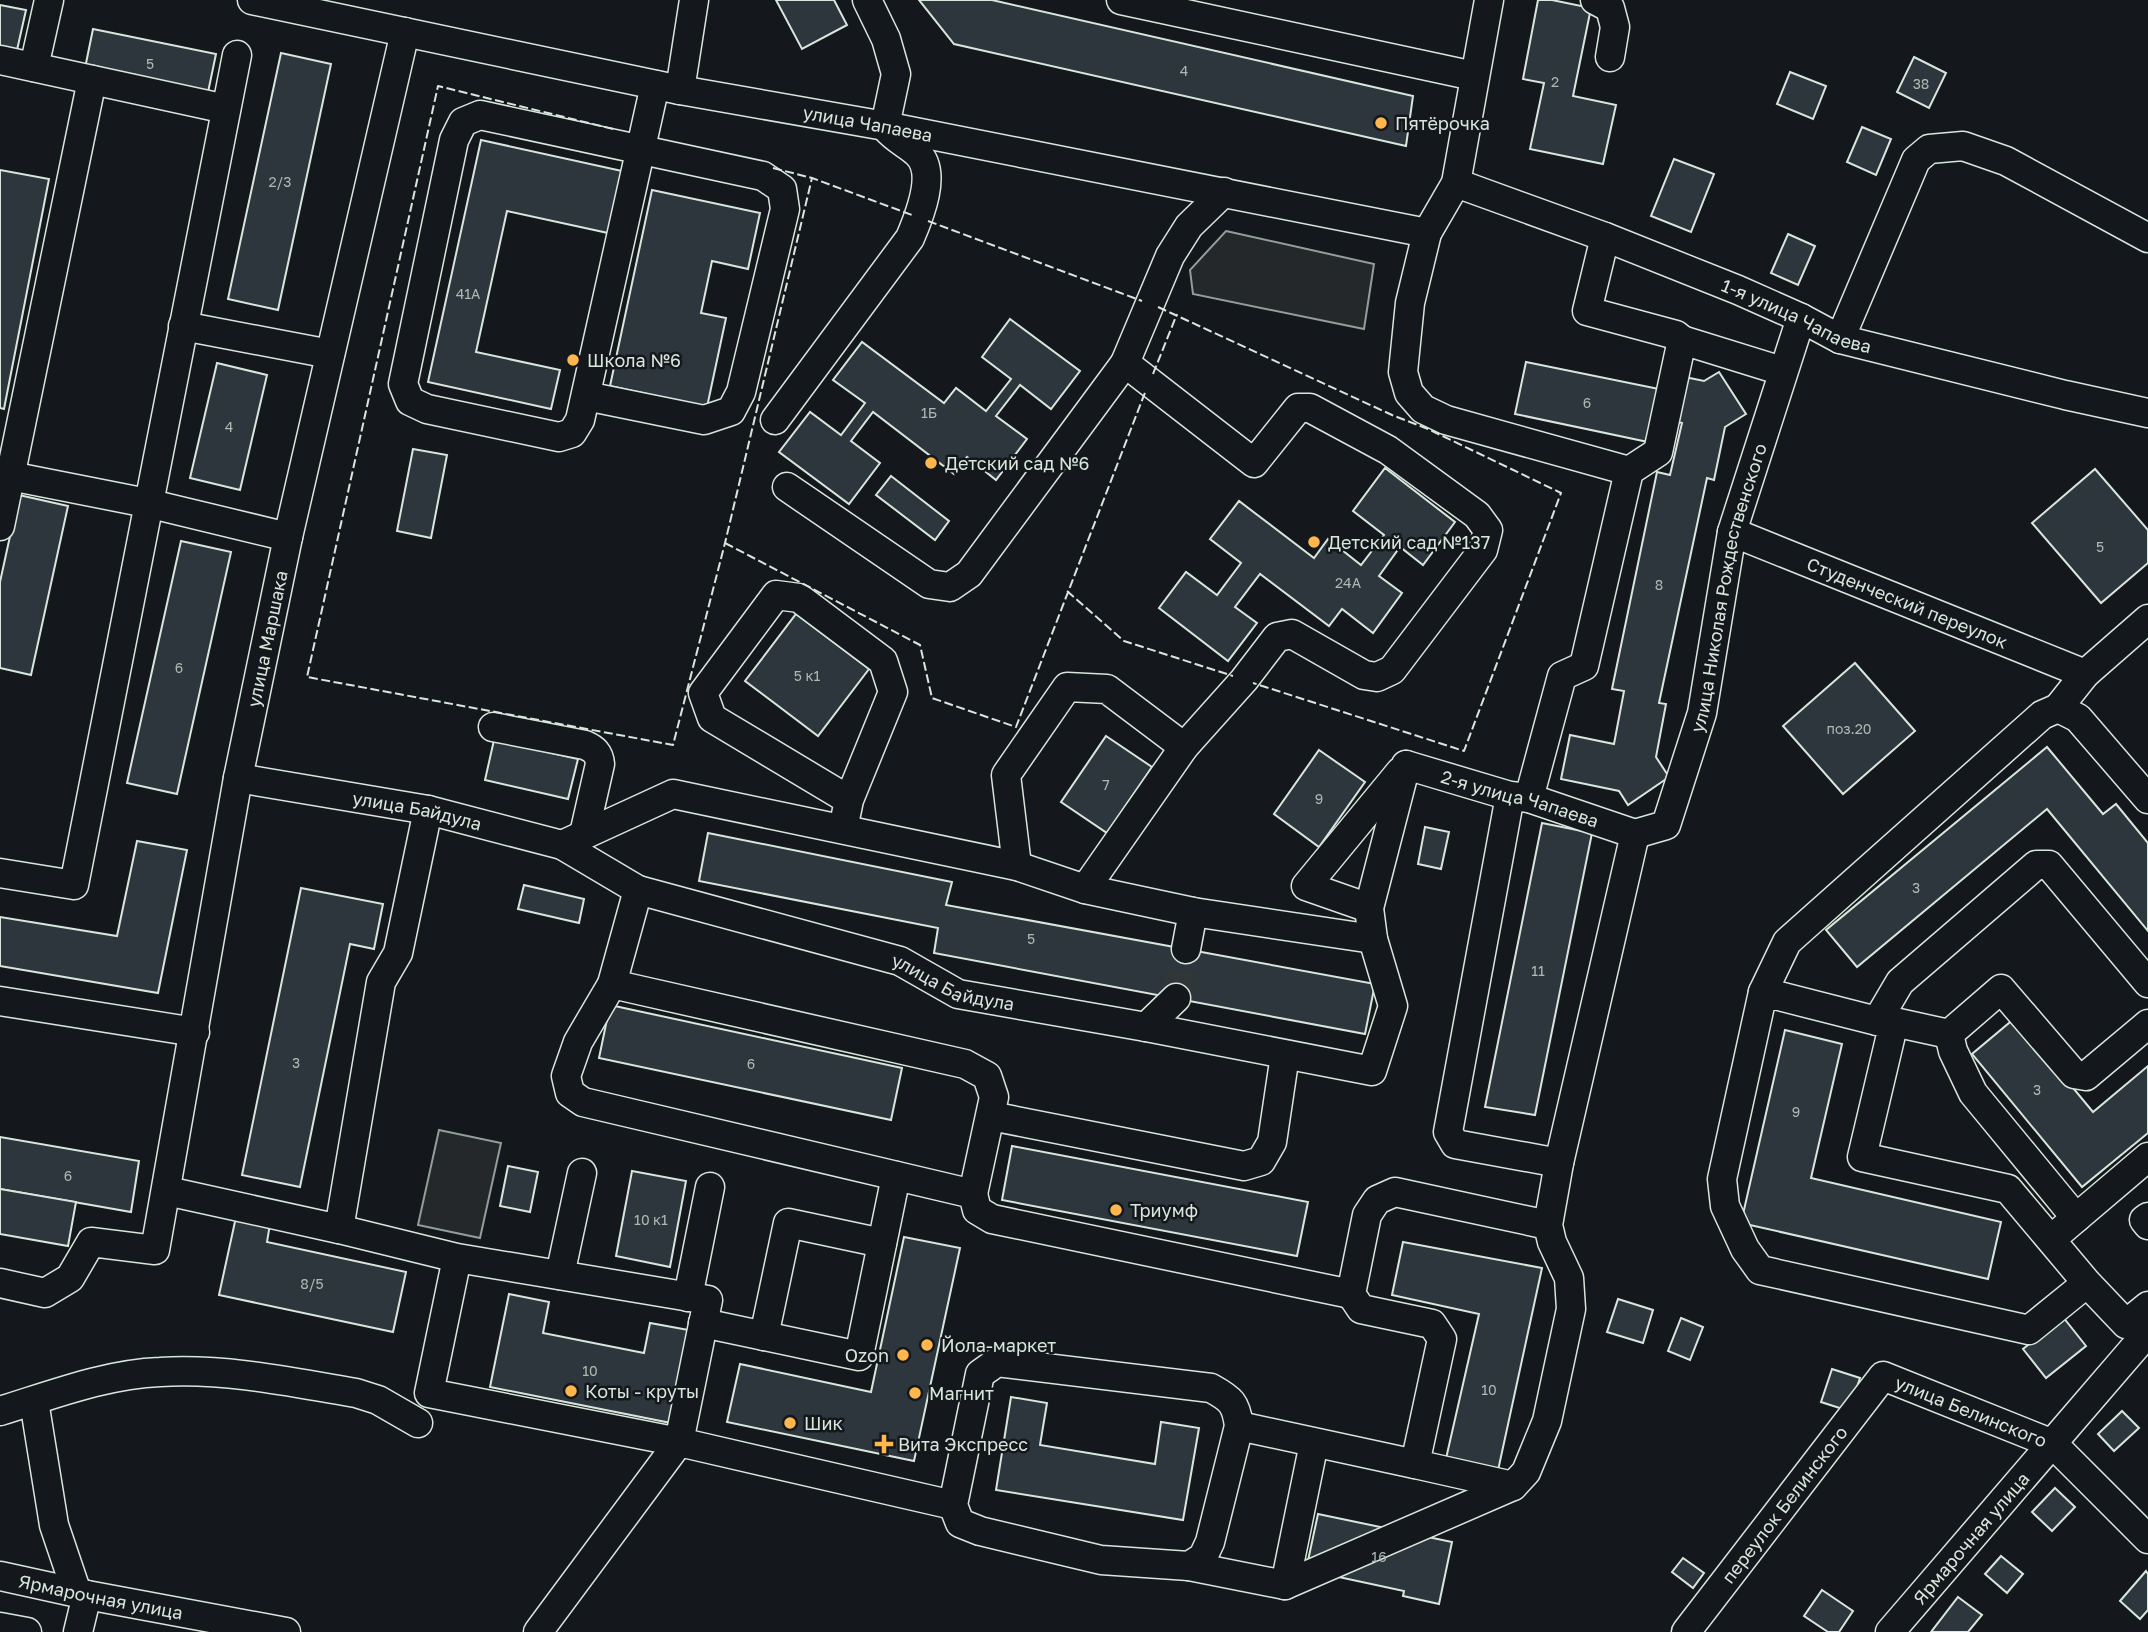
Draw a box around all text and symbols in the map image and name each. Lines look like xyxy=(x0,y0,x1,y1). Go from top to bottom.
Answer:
house number: 5 xyxy=(146,55,154,72)
house number: 4 xyxy=(1180,62,1188,79)
house number: 2 xyxy=(1551,73,1559,90)
house number: 38 xyxy=(1913,75,1929,92)
street label: улица Чапаева xyxy=(801,101,934,146)
place label: Пятёрочка xyxy=(1395,112,1490,134)
marker: Пятёрочка xyxy=(1373,115,1389,131)
house number: 2/3 xyxy=(268,173,292,190)
street label: 1-я улица Чапаева xyxy=(1719,274,1874,357)
house number: 41А xyxy=(456,285,481,302)
place label: Школа №6 xyxy=(587,349,681,371)
marker: Школа №6 xyxy=(565,352,581,368)
house number: 6 xyxy=(1583,394,1591,411)
house number: 1Б xyxy=(921,404,937,421)
house number: 4 xyxy=(225,418,233,435)
street label: улица Николая Рождественского xyxy=(1685,441,1771,735)
place label: Детский сад №6 xyxy=(945,452,1089,474)
marker: Детский сад №6 xyxy=(923,455,939,471)
place label: Детский сад №137 xyxy=(1328,531,1490,553)
marker: Детский сад №137 xyxy=(1306,534,1322,550)
house number: 5 xyxy=(2096,538,2104,555)
street label: Студенческий переулок xyxy=(1804,552,2011,653)
street label: улица Маршака xyxy=(242,568,292,709)
house number: 24А xyxy=(1335,574,1362,591)
house number: 8 xyxy=(1655,576,1663,593)
house number: 6 xyxy=(175,659,183,676)
house number: 5 к1 xyxy=(794,667,820,684)
house number: поз.20 xyxy=(1826,720,1872,737)
street label: 2-я улица Чапаева xyxy=(1439,765,1602,832)
house number: 7 xyxy=(1102,776,1110,793)
street label: улица Байдула xyxy=(351,786,484,835)
house number: 9 xyxy=(1315,790,1323,807)
house number: 3 xyxy=(1912,879,1920,896)
house number: 5 xyxy=(1027,930,1035,947)
street label: улица Байдула xyxy=(890,948,1016,1015)
house number: 11 xyxy=(1531,962,1545,979)
house number: 3 xyxy=(292,1054,300,1071)
house number: 6 xyxy=(747,1055,755,1072)
house number: 3 xyxy=(2033,1081,2041,1098)
house number: 9 xyxy=(1792,1103,1800,1120)
house number: 6 xyxy=(64,1167,72,1184)
place label: Триумф xyxy=(1130,1199,1198,1221)
marker: Триумф xyxy=(1108,1202,1124,1218)
house number: 10 к1 xyxy=(634,1211,668,1228)
house number: 8/5 xyxy=(300,1275,324,1292)
place label: Йола-маркет xyxy=(941,1334,1056,1356)
marker: Йола-маркет xyxy=(919,1337,935,1353)
place label: Ozon xyxy=(845,1344,889,1366)
marker: Ozon xyxy=(895,1347,911,1363)
house number: 10 xyxy=(582,1362,598,1379)
street label: улица Белинского xyxy=(1892,1371,2050,1451)
place label: Коты - круты xyxy=(585,1380,699,1402)
house number: 10 xyxy=(1481,1381,1497,1398)
place label: Магнит xyxy=(929,1382,994,1404)
marker: Коты - круты xyxy=(563,1383,579,1399)
marker: Магнит xyxy=(907,1385,923,1401)
place label: Шик xyxy=(804,1412,843,1434)
marker: Шик xyxy=(782,1415,798,1431)
street label: переулок Белинского xyxy=(1717,1421,1852,1587)
place label: Вита Экспресс xyxy=(898,1433,1028,1455)
marker: Вита Экспресс xyxy=(876,1436,892,1452)
street label: Ярмарочная улица xyxy=(1908,1467,2034,1609)
house number: 16 xyxy=(1371,1548,1387,1565)
street label: Ярмарочная улица xyxy=(17,1569,185,1624)

